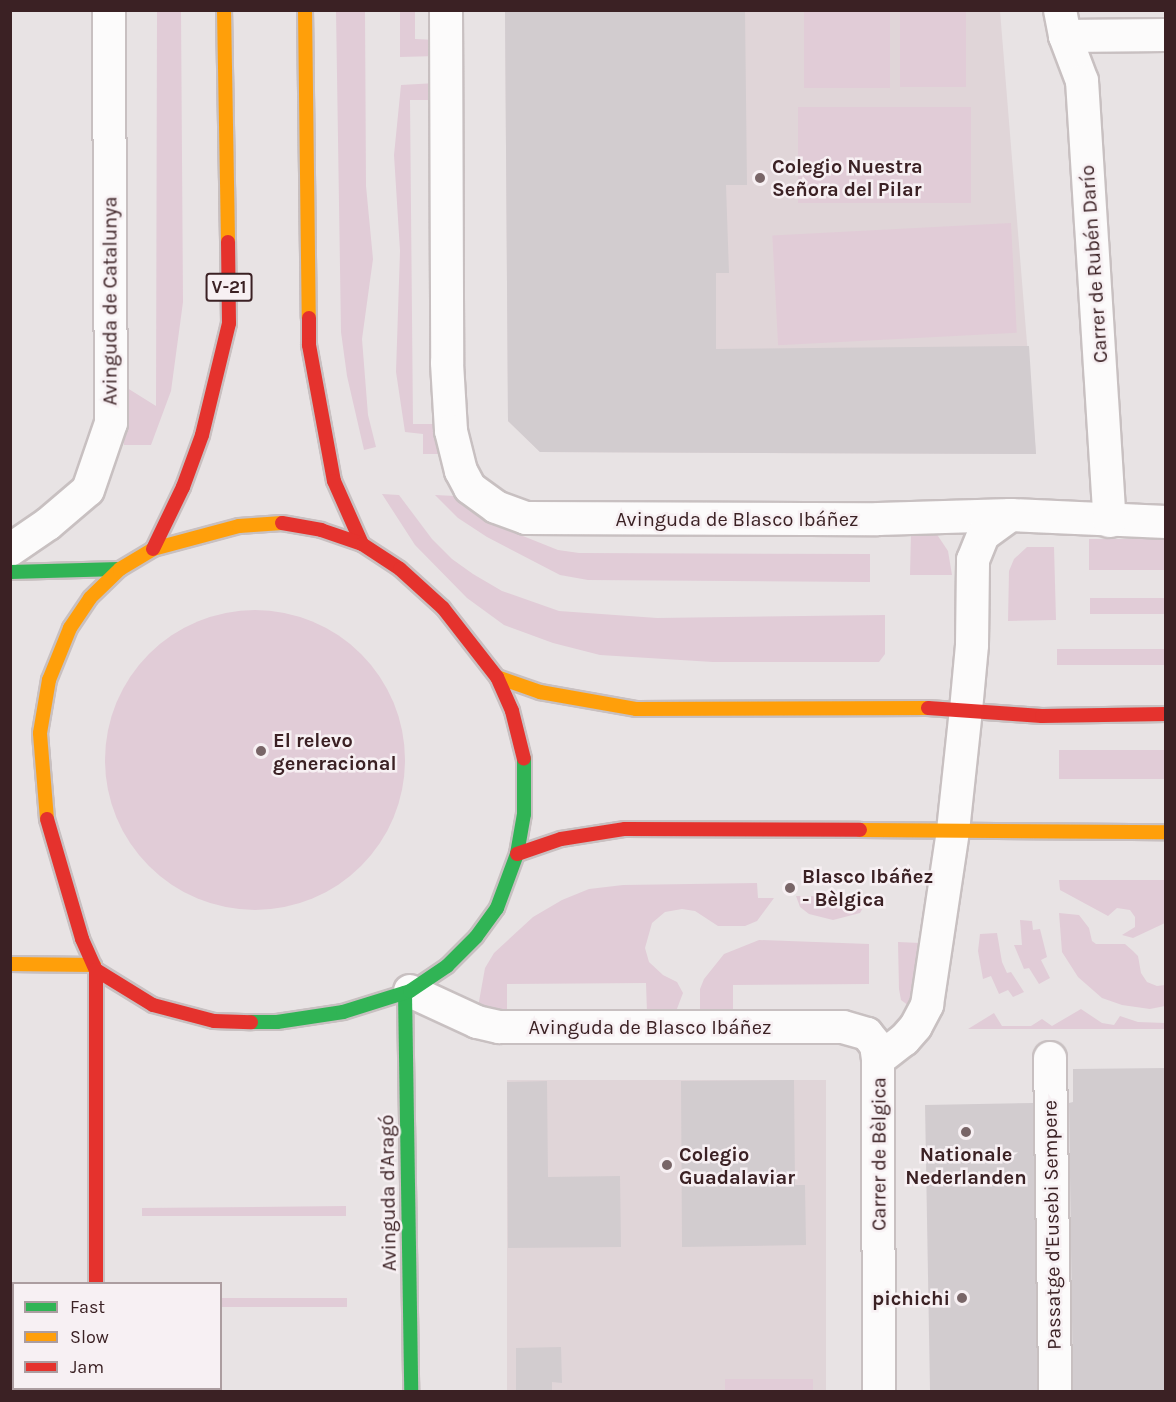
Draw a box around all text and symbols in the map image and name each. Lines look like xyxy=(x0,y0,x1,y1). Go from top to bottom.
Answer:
place label: Colegio Nuestra Señora del Pilar xyxy=(772,154,923,201)
street label: Carrer de Rubén Darío xyxy=(1075,164,1113,364)
marker: Colegio Nuestra Señora del Pilar xyxy=(753,171,767,185)
street label: Avinguda de Catalunya xyxy=(98,197,122,405)
road number: V-21 xyxy=(205,272,253,302)
street label: Avinguda de Blasco Ibáñez xyxy=(616,507,858,531)
place label: El relevo generacional xyxy=(273,728,397,775)
marker: El relevo generacional xyxy=(254,744,268,758)
place label: Blasco Ibáñez - Bèlgica xyxy=(802,864,933,911)
marker: Blasco Ibáñez - Bèlgica xyxy=(783,881,797,895)
street label: Avinguda de Blasco Ibáñez xyxy=(529,1015,771,1039)
street label: Carrer de Bèlgica xyxy=(867,1077,891,1231)
street label: Passatge d'Eusebi Sempere xyxy=(1038,1100,1066,1350)
street label: Avinguda d'Aragó xyxy=(375,1114,401,1272)
marker: Nationale Nederlanden xyxy=(959,1125,973,1139)
place label: Colegio Guadalaviar xyxy=(679,1142,795,1189)
place label: Nationale Nederlanden xyxy=(905,1142,1027,1189)
marker: Colegio Guadalaviar xyxy=(660,1158,674,1172)
legend xyxy=(12,1282,222,1390)
place label: pichichi xyxy=(872,1286,950,1310)
marker: pichichi xyxy=(955,1291,969,1305)
text: Fast xyxy=(70,1296,105,1318)
text: Slow xyxy=(70,1326,109,1348)
text: Jam xyxy=(70,1356,104,1378)

